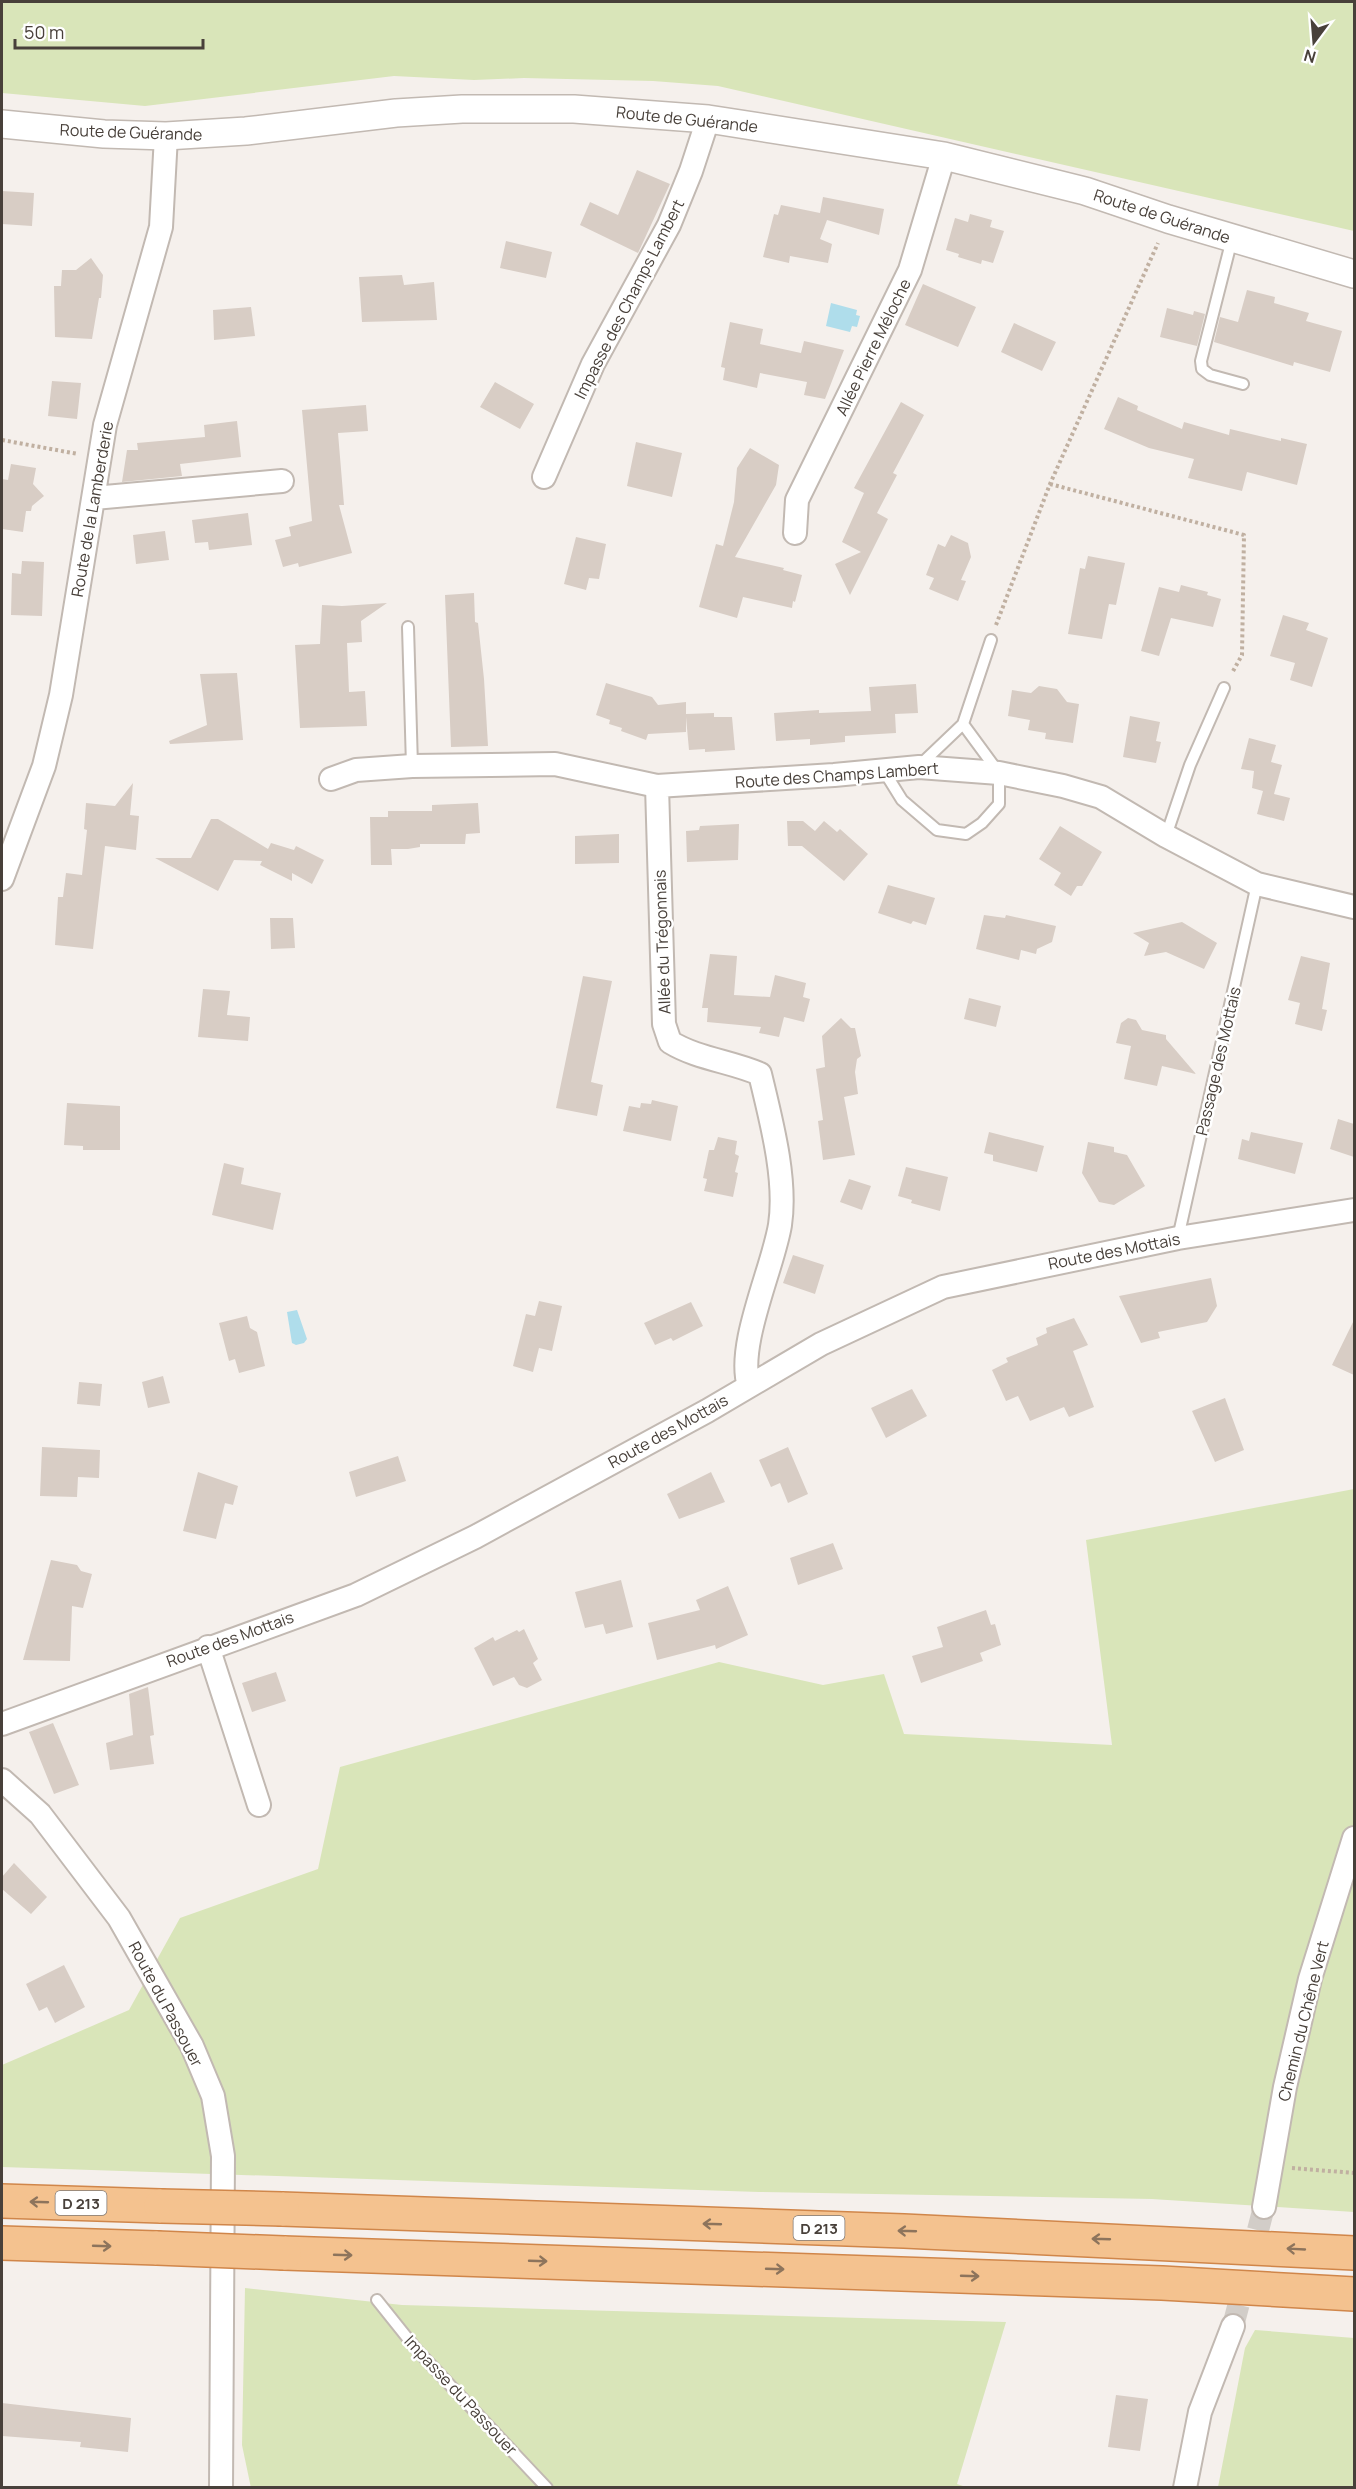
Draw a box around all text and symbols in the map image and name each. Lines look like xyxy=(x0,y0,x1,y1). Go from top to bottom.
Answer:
scale bar xyxy=(15,12,202,50)
north arrow xyxy=(1284,12,1344,72)
text: 50 m xyxy=(24,20,64,44)
text: N xyxy=(1301,44,1318,69)
street label: Route de Guérande xyxy=(615,101,759,137)
street label: Route de Guérande xyxy=(59,119,203,145)
street label: Route de Guérande xyxy=(1091,184,1233,248)
street label: Impasse des Champs Lambert xyxy=(569,195,689,403)
street label: Allée Pierre Méloche xyxy=(830,275,916,419)
street label: Route de la Lamberderie xyxy=(66,419,118,599)
street label: Route des Champs Lambert xyxy=(734,757,940,793)
street label: Allée du Trégonnais xyxy=(648,869,676,1015)
street label: Passage des Mottais xyxy=(1190,984,1246,1138)
street label: Route des Mottais xyxy=(1046,1227,1182,1275)
street label: Route des Mottais xyxy=(604,1389,732,1473)
street label: Route des Mottais xyxy=(163,1606,297,1672)
street label: Route du Passouer xyxy=(124,1937,208,2071)
street label: Chemin du Chêne Vert xyxy=(1272,1939,1334,2103)
road number: D 213 xyxy=(56,2191,106,2215)
one-way arrow xyxy=(30,2196,50,2207)
road number: D 213 xyxy=(794,2216,844,2240)
one-way arrow xyxy=(702,2219,722,2230)
one-way arrow xyxy=(897,2226,917,2237)
one-way arrow xyxy=(1092,2234,1112,2245)
one-way arrow xyxy=(91,2241,111,2252)
one-way arrow xyxy=(1287,2244,1307,2255)
one-way arrow xyxy=(332,2249,352,2260)
one-way arrow xyxy=(527,2255,547,2267)
one-way arrow xyxy=(764,2263,784,2275)
one-way arrow xyxy=(959,2270,979,2282)
street label: Impasse du Passouer xyxy=(400,2330,522,2460)

